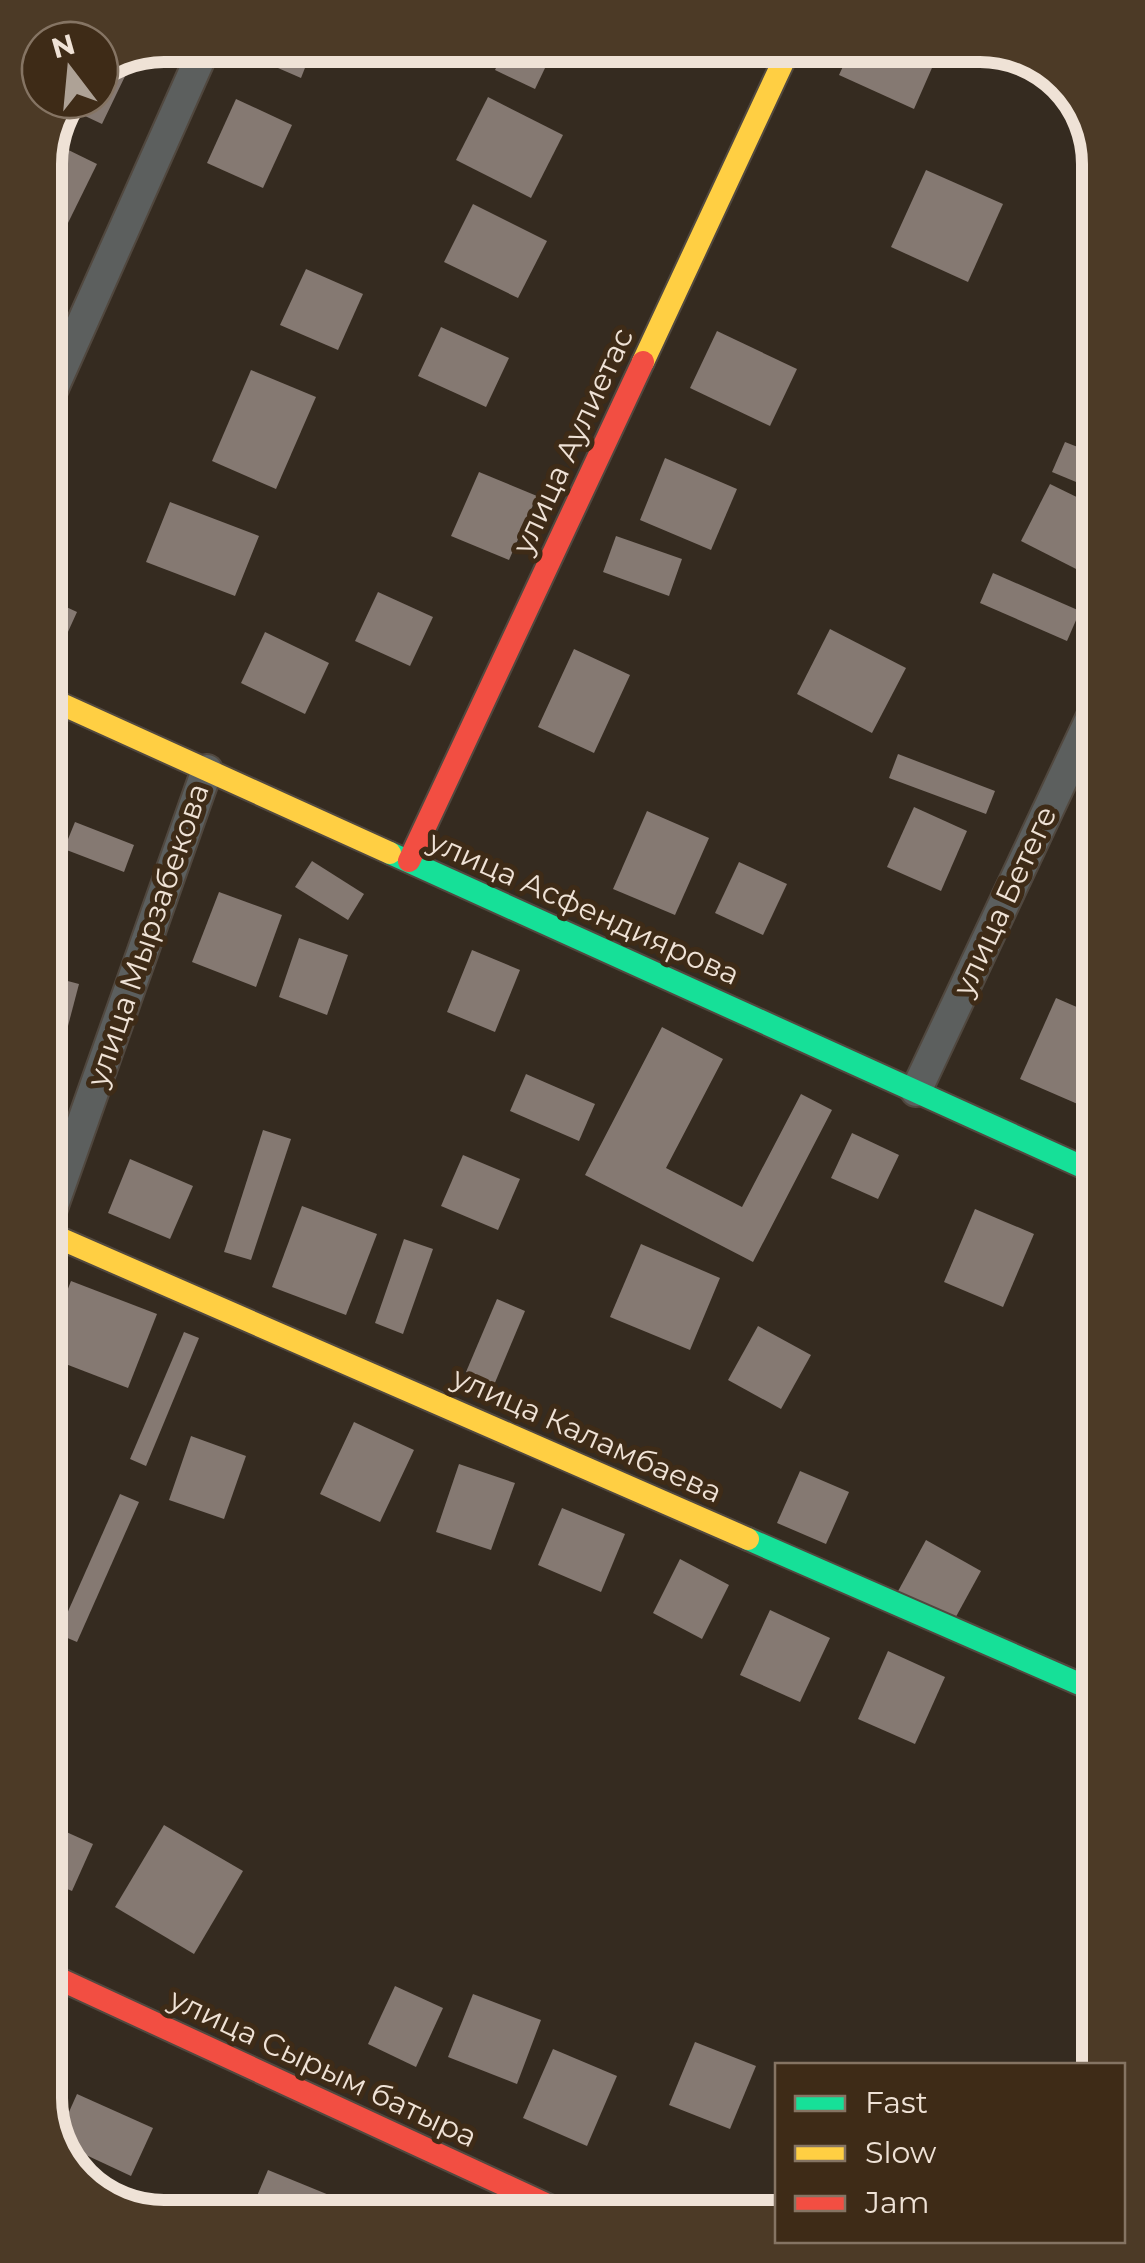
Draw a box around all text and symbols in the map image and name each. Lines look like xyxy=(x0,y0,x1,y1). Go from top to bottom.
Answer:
north arrow xyxy=(20,20,120,120)
text: N xyxy=(48,27,79,65)
street label: улица Аулиетас xyxy=(504,322,641,561)
street label: улица Мырзабекова xyxy=(78,778,217,1092)
street label: улица Бетеге xyxy=(944,800,1065,1003)
street label: улица Асфендиярова xyxy=(422,822,745,993)
street label: улица Каламбаева xyxy=(446,1358,728,1511)
street label: улица Сырым батыра xyxy=(163,1980,483,2155)
legend xyxy=(775,2063,1125,2243)
text: Fast xyxy=(865,2084,928,2121)
text: Slow xyxy=(865,2134,937,2171)
text: Jam xyxy=(864,2184,930,2221)

